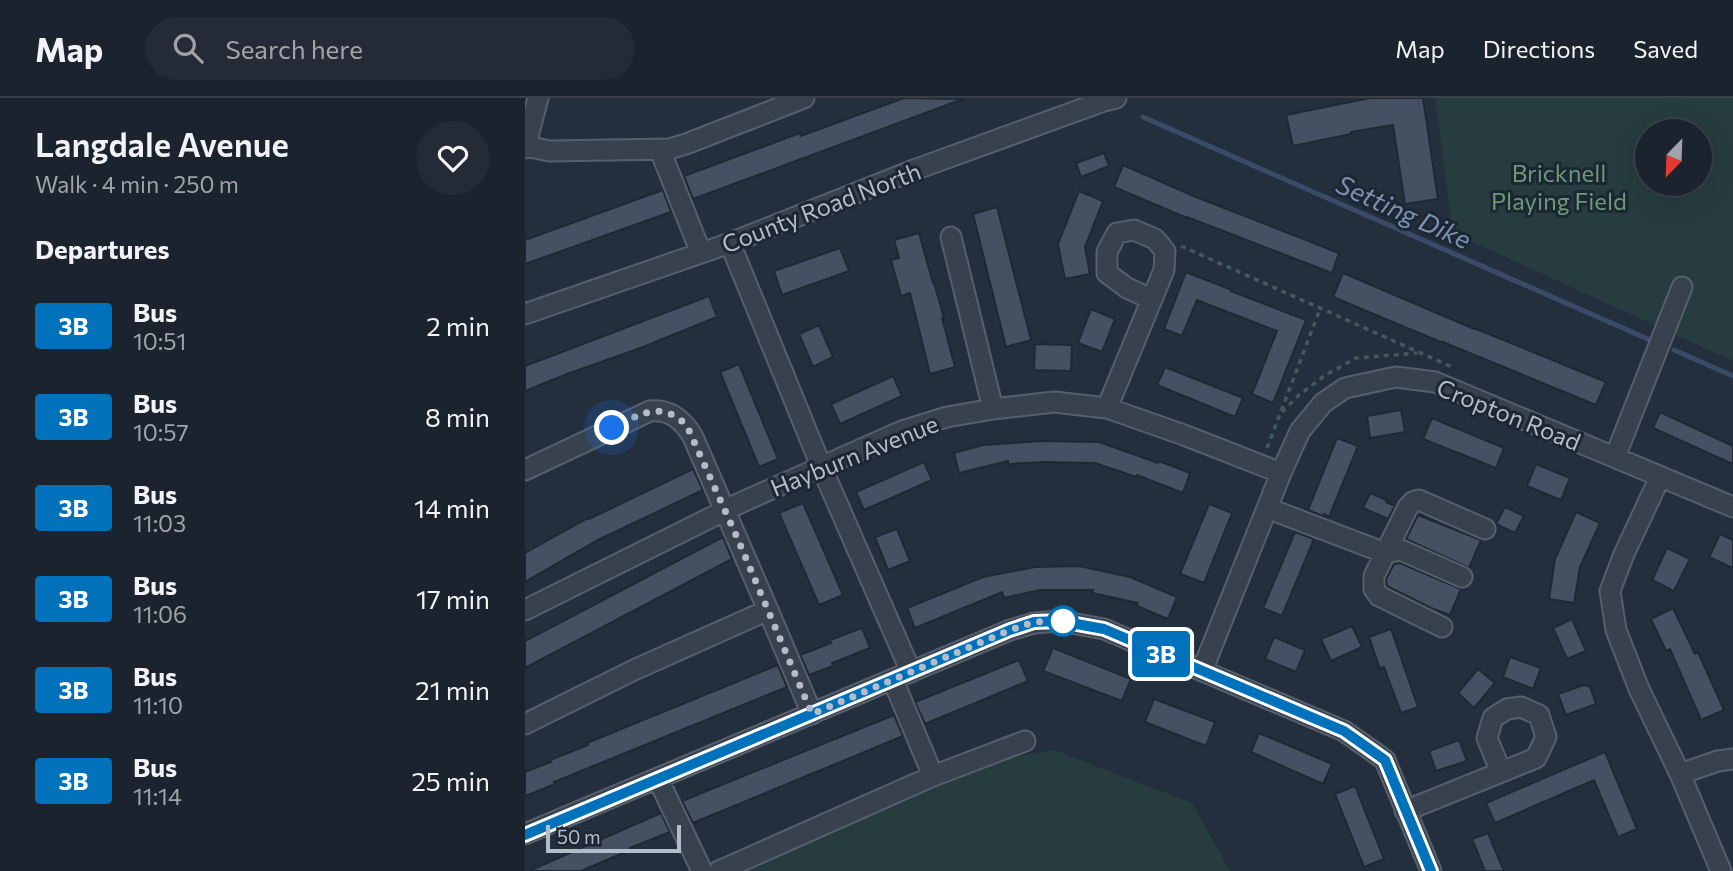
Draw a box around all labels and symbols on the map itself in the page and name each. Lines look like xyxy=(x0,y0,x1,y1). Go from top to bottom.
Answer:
north arrow xyxy=(1635,119,1711,196)
street label: County Road North xyxy=(717,156,925,258)
park label: Bricknell Playing Field xyxy=(1491,158,1627,215)
water label: Setting Dike xyxy=(1332,168,1476,255)
street label: Cropton Road xyxy=(1433,372,1585,456)
street label: Hayburn Avenue xyxy=(766,408,942,502)
your location xyxy=(594,410,629,445)
unlabelled marker xyxy=(1048,606,1078,636)
line badge: 3B xyxy=(1129,631,1193,677)
scale bar xyxy=(546,822,681,854)

